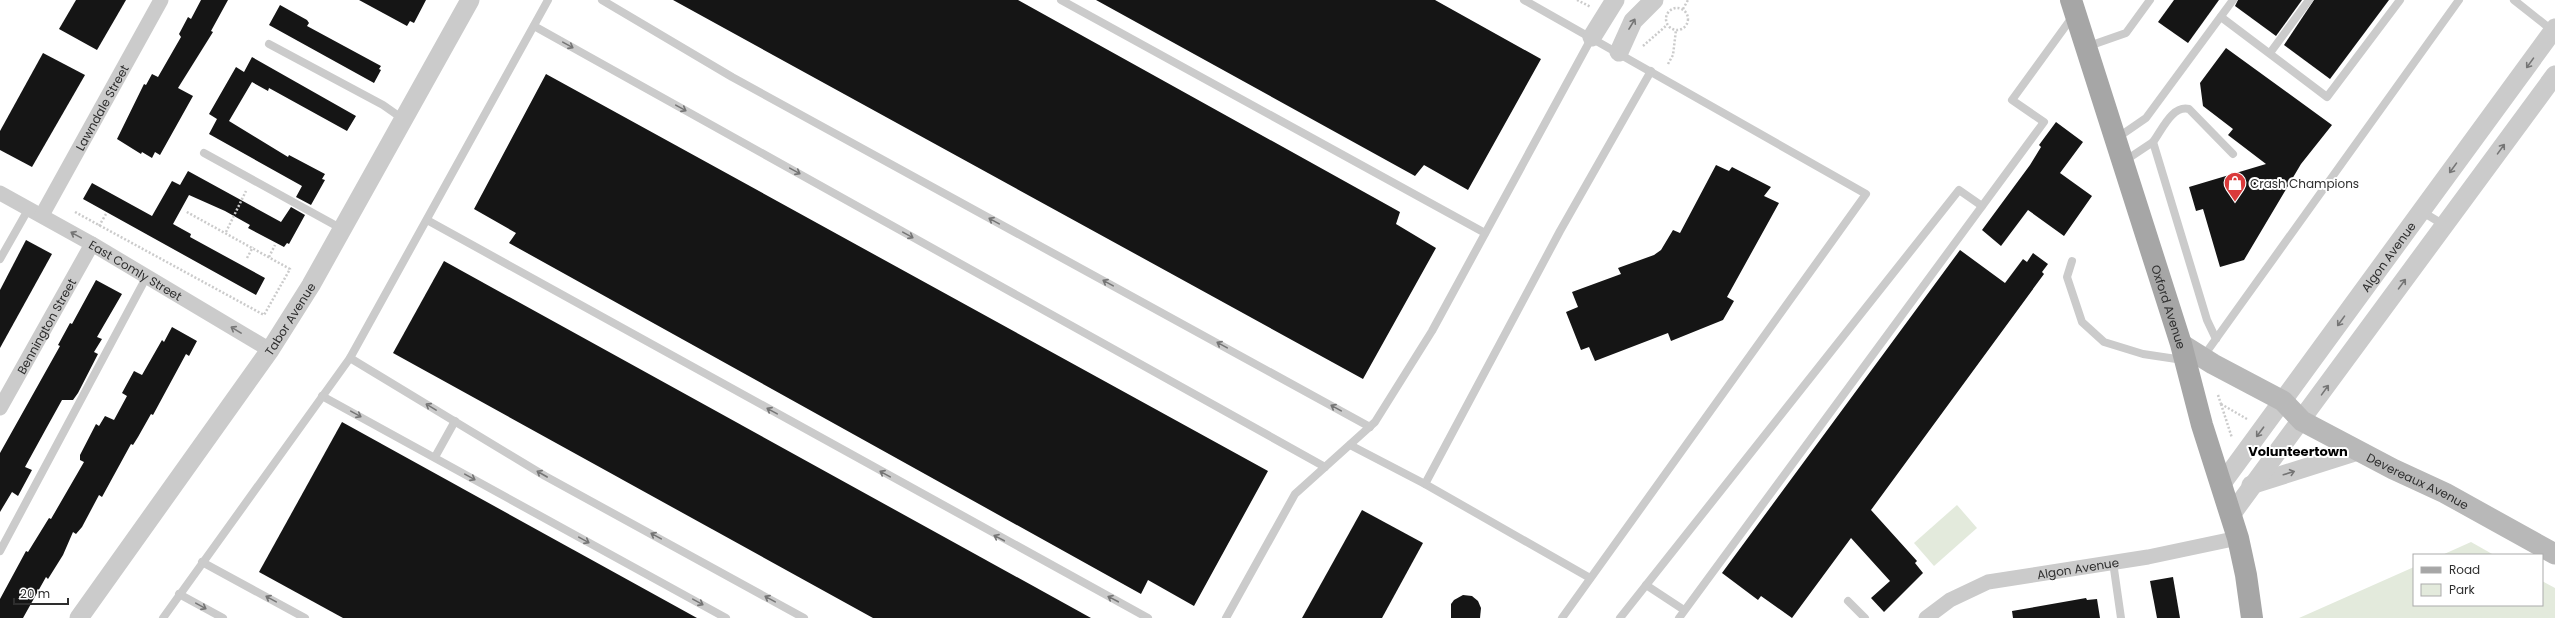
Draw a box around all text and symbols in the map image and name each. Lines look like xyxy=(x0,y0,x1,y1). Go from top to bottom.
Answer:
one-way arrow xyxy=(1629,18,1637,30)
one-way arrow xyxy=(562,41,574,49)
one-way arrow xyxy=(2526,57,2534,68)
street label: Lawndale Street xyxy=(71,61,132,153)
one-way arrow xyxy=(675,105,687,112)
one-way arrow xyxy=(2497,144,2505,155)
one-way arrow xyxy=(2449,162,2457,173)
one-way arrow xyxy=(789,168,801,176)
shop icon: Crash Champions xyxy=(2222,170,2248,203)
place label: Crash Champions xyxy=(2250,175,2359,192)
one-way arrow xyxy=(988,216,1000,224)
street label: Algon Avenue xyxy=(2357,218,2419,295)
one-way arrow xyxy=(71,230,83,238)
one-way arrow xyxy=(902,231,914,239)
street label: East Comly Street xyxy=(86,236,185,304)
street label: Oxford Avenue xyxy=(2148,262,2190,351)
street label: Bennington Street xyxy=(12,275,80,377)
street label: Tabor Avenue xyxy=(260,279,319,359)
one-way arrow xyxy=(1102,279,1114,286)
one-way arrow xyxy=(2398,279,2406,290)
one-way arrow xyxy=(2337,316,2345,327)
one-way arrow xyxy=(230,325,242,333)
one-way arrow xyxy=(1216,341,1228,349)
one-way arrow xyxy=(2321,384,2329,395)
one-way arrow xyxy=(425,402,437,410)
one-way arrow xyxy=(1330,403,1342,411)
one-way arrow xyxy=(766,407,778,415)
one-way arrow xyxy=(350,411,362,419)
one-way arrow xyxy=(2255,427,2264,438)
district label: Volunteertown xyxy=(2248,442,2348,461)
street label: Devereaux Avenue xyxy=(2364,448,2472,513)
one-way arrow xyxy=(536,469,548,477)
one-way arrow xyxy=(2282,469,2295,476)
one-way arrow xyxy=(880,470,892,478)
one-way arrow xyxy=(464,474,476,481)
one-way arrow xyxy=(650,532,662,540)
one-way arrow xyxy=(993,533,1005,541)
one-way arrow xyxy=(578,536,590,544)
street label: Algon Avenue xyxy=(2036,553,2120,583)
legend xyxy=(2413,554,2543,606)
text: Road xyxy=(2449,561,2480,578)
scale bar xyxy=(14,580,68,606)
text: Park xyxy=(2449,581,2476,598)
text: 20 m xyxy=(20,585,50,602)
one-way arrow xyxy=(265,595,277,603)
one-way arrow xyxy=(764,595,776,603)
one-way arrow xyxy=(1108,595,1120,603)
one-way arrow xyxy=(692,599,704,607)
one-way arrow xyxy=(195,603,207,611)

